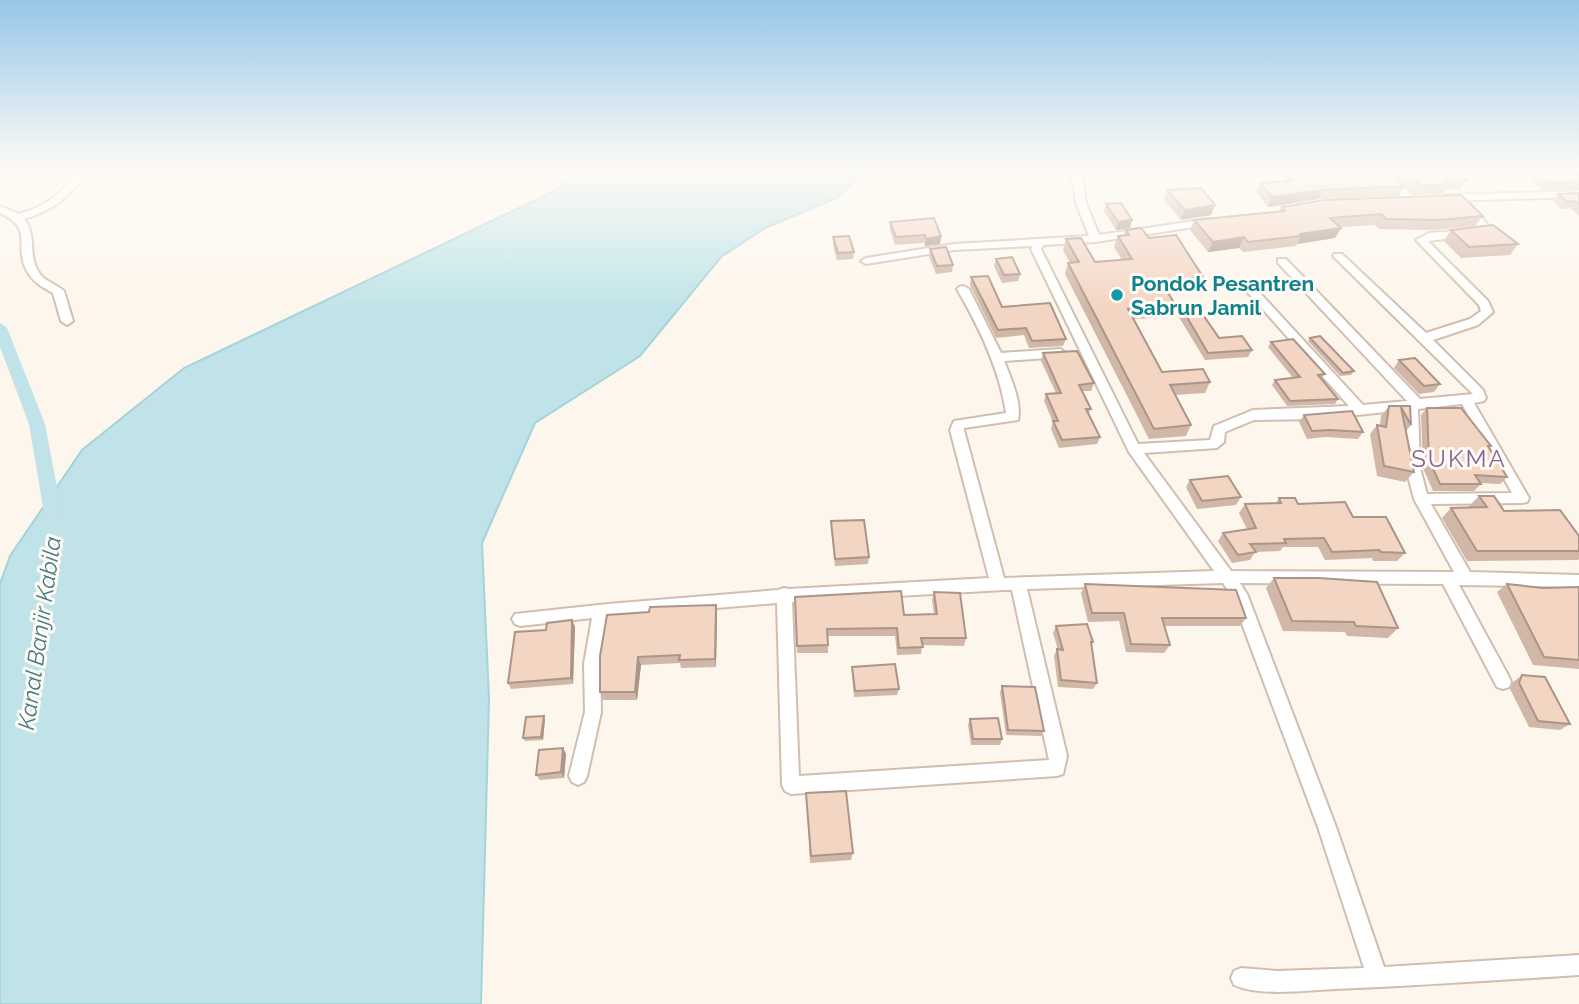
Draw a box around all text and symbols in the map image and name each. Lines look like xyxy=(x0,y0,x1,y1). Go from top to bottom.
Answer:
place label: Pondok Pesantren Sabrun Jamil xyxy=(1131,271,1314,320)
marker: Pondok Pesantren Sabrun Jamil xyxy=(1109,287,1125,303)
district label: SUKMA xyxy=(1411,444,1507,473)
water label: Kanal Banjir Kabila xyxy=(12,534,66,731)

